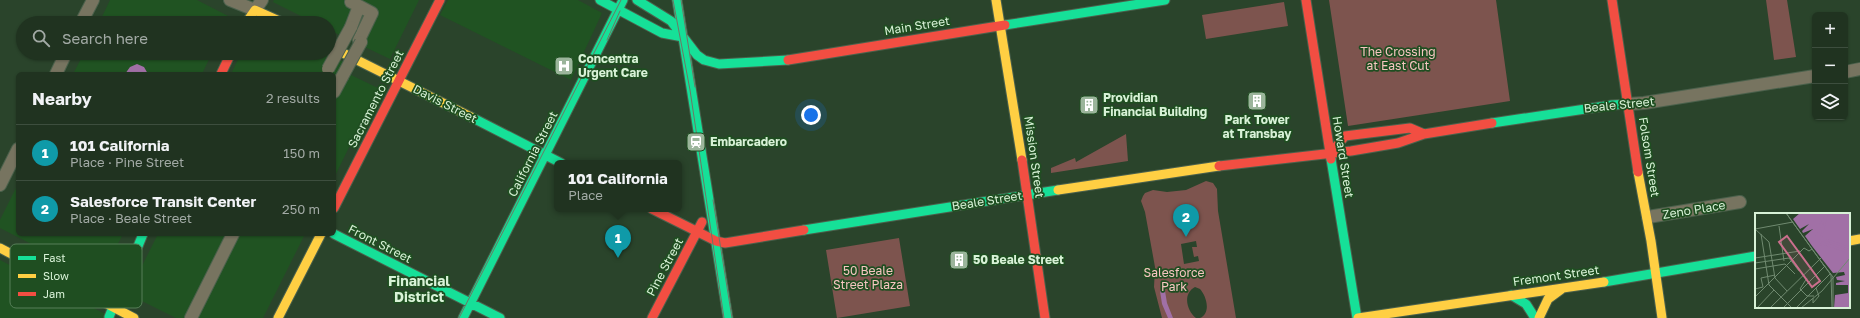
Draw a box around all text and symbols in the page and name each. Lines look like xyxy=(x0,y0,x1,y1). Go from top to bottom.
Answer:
map controls xyxy=(1812,12,1848,120)
button: + xyxy=(1812,12,1848,48)
street label: Main Street xyxy=(883,13,951,38)
search box xyxy=(16,16,336,60)
icon: search xyxy=(30,27,52,49)
text: Search here xyxy=(62,29,148,47)
park label: The Crossing at East Cut xyxy=(1360,44,1436,73)
street label: Sacramento Street xyxy=(344,47,407,150)
button: − xyxy=(1812,48,1848,84)
place label: Concentra Urgent Care xyxy=(578,51,648,80)
hospital icon: Concentra Urgent Care xyxy=(553,55,575,77)
street label: Davis Street xyxy=(411,81,480,126)
button: layers xyxy=(1812,84,1848,120)
text: Nearby xyxy=(32,88,92,109)
text: 2 results xyxy=(266,90,320,106)
place label: Providian Financial Building xyxy=(1103,90,1207,119)
building icon: Park Tower at Transbay xyxy=(1246,90,1268,112)
street label: Beale Street xyxy=(1583,93,1655,116)
building icon: Providian Financial Building xyxy=(1078,94,1100,116)
your location xyxy=(801,105,821,125)
street label: California Street xyxy=(505,108,561,199)
place label: Park Tower at Transbay xyxy=(1223,112,1292,141)
street label: Mission Street xyxy=(1021,115,1048,199)
street label: Howard Street xyxy=(1330,115,1357,199)
street label: Folsom Street xyxy=(1636,116,1663,198)
station icon: Embarcadero xyxy=(685,131,707,153)
place label: Embarcadero xyxy=(710,134,787,149)
text: 101 California xyxy=(70,136,170,154)
text: 1 xyxy=(42,145,48,161)
text: 150 m xyxy=(283,145,320,161)
text: Place · Pine Street xyxy=(70,154,184,170)
popup xyxy=(554,160,682,212)
text: 101 California xyxy=(568,169,668,187)
text: Place xyxy=(568,187,603,203)
street label: Beale Street xyxy=(951,188,1023,213)
text: Salesforce Transit Center xyxy=(70,192,256,210)
street label: Zeno Place xyxy=(1661,197,1726,222)
text: 2 xyxy=(41,201,49,217)
text: 250 m xyxy=(282,201,320,217)
pin: 2 xyxy=(1173,204,1199,237)
text: Place · Beale Street xyxy=(70,210,192,226)
inset map xyxy=(1755,213,1850,308)
street label: Front Street xyxy=(346,221,415,266)
pin: 1 xyxy=(605,225,631,258)
street label: Pine Street xyxy=(643,235,686,299)
legend xyxy=(10,244,142,308)
building icon: 50 Beale Street xyxy=(948,249,970,271)
text: Fast xyxy=(43,251,66,264)
place label: 50 Beale Street xyxy=(973,252,1064,267)
street label: Fremont Street xyxy=(1512,262,1600,289)
park label: 50 Beale Street Plaza xyxy=(833,263,903,292)
park label: Salesforce Park xyxy=(1143,265,1205,294)
text: Slow xyxy=(43,269,69,282)
district label: Financial District xyxy=(388,272,450,305)
text: Jam xyxy=(43,287,65,300)

